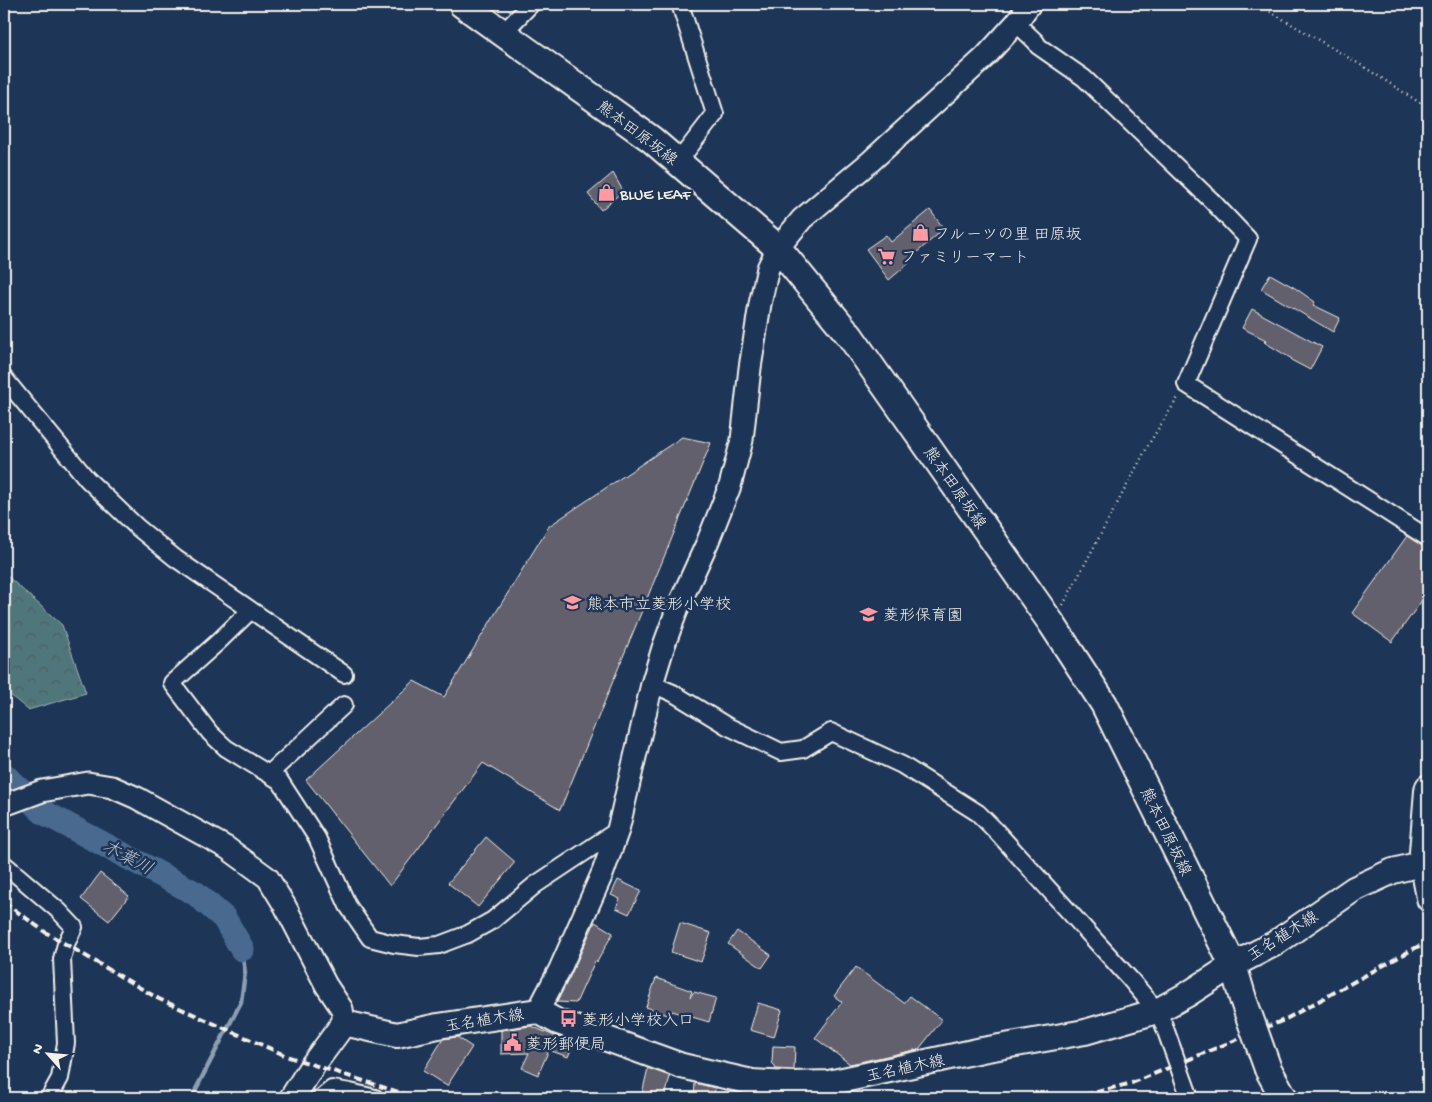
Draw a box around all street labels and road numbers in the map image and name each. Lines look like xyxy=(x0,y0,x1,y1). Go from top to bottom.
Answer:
street label: 熊本田原坂線 xyxy=(592,97,681,171)
street label: 熊本田原坂線 xyxy=(918,443,990,534)
street label: 熊本田原坂線 xyxy=(1134,784,1195,880)
street label: 玉名植木線 xyxy=(1244,907,1323,967)
street label: 玉名植木線 xyxy=(443,1005,526,1038)
street label: 玉名植木線 xyxy=(864,1051,947,1088)

